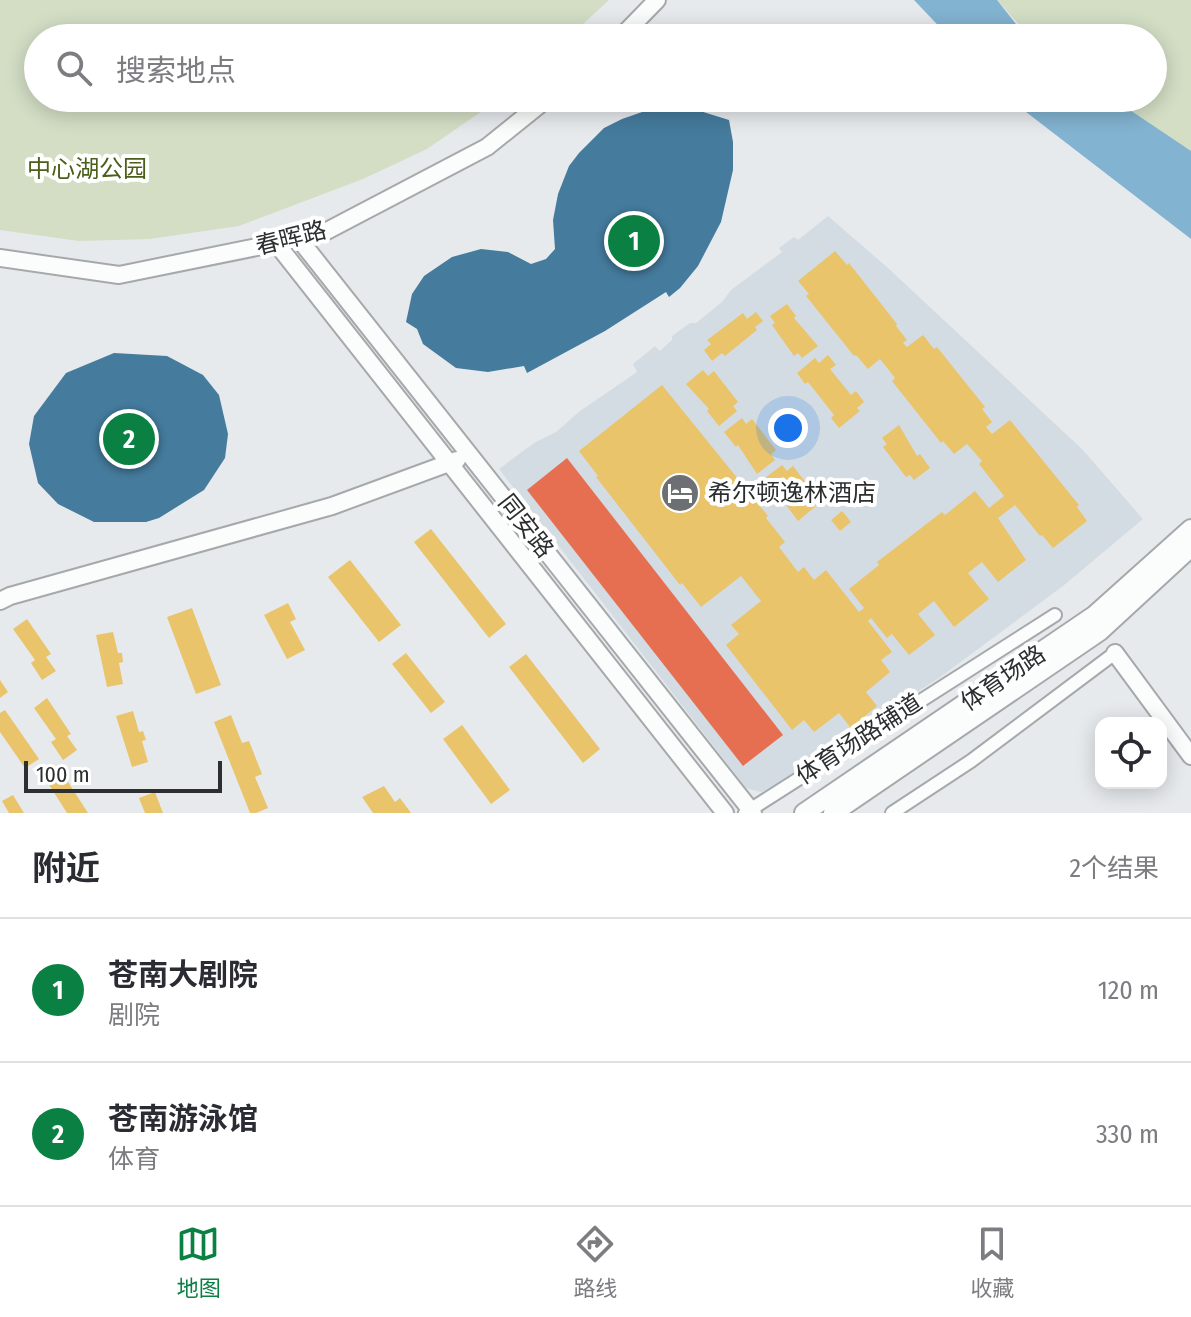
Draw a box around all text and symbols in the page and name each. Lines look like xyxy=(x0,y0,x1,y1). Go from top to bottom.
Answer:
search box xyxy=(24,24,1167,112)
icon: search xyxy=(52,46,96,90)
text: 搜索地点 xyxy=(116,53,236,89)
park label: 中心湖公园 xyxy=(27,155,147,183)
pin: 1 xyxy=(608,211,660,271)
street label: 春晖路 xyxy=(253,216,329,260)
your location xyxy=(768,408,808,448)
pin: 2 xyxy=(103,409,155,469)
hotel icon: 希尔顿逸林酒店 xyxy=(659,472,701,514)
place label: 希尔顿逸林酒店 xyxy=(708,479,876,507)
street label: 同安路 xyxy=(493,489,559,563)
street label: 体育场路 xyxy=(955,640,1051,716)
street label: 体育场路辅道 xyxy=(791,688,927,790)
map controls xyxy=(1095,717,1167,789)
button: locate xyxy=(1095,717,1167,789)
scale bar xyxy=(24,757,222,793)
text: 100 m xyxy=(36,761,90,788)
text: 附近 xyxy=(32,848,100,889)
text: 2个结果 xyxy=(1070,853,1159,884)
text: 苍南大剧院 xyxy=(108,957,258,993)
text: 1 xyxy=(53,975,64,1006)
text: 120 m xyxy=(1098,975,1159,1006)
text: 剧院 xyxy=(108,1000,160,1031)
text: 苍南游泳馆 xyxy=(108,1101,258,1137)
text: 2 xyxy=(52,1119,64,1150)
text: 330 m xyxy=(1096,1119,1159,1150)
text: 体育 xyxy=(108,1144,160,1175)
tab: 地图 xyxy=(176,1222,221,1302)
tab: 路线 xyxy=(573,1222,618,1302)
tab: 收藏 xyxy=(970,1222,1015,1302)

